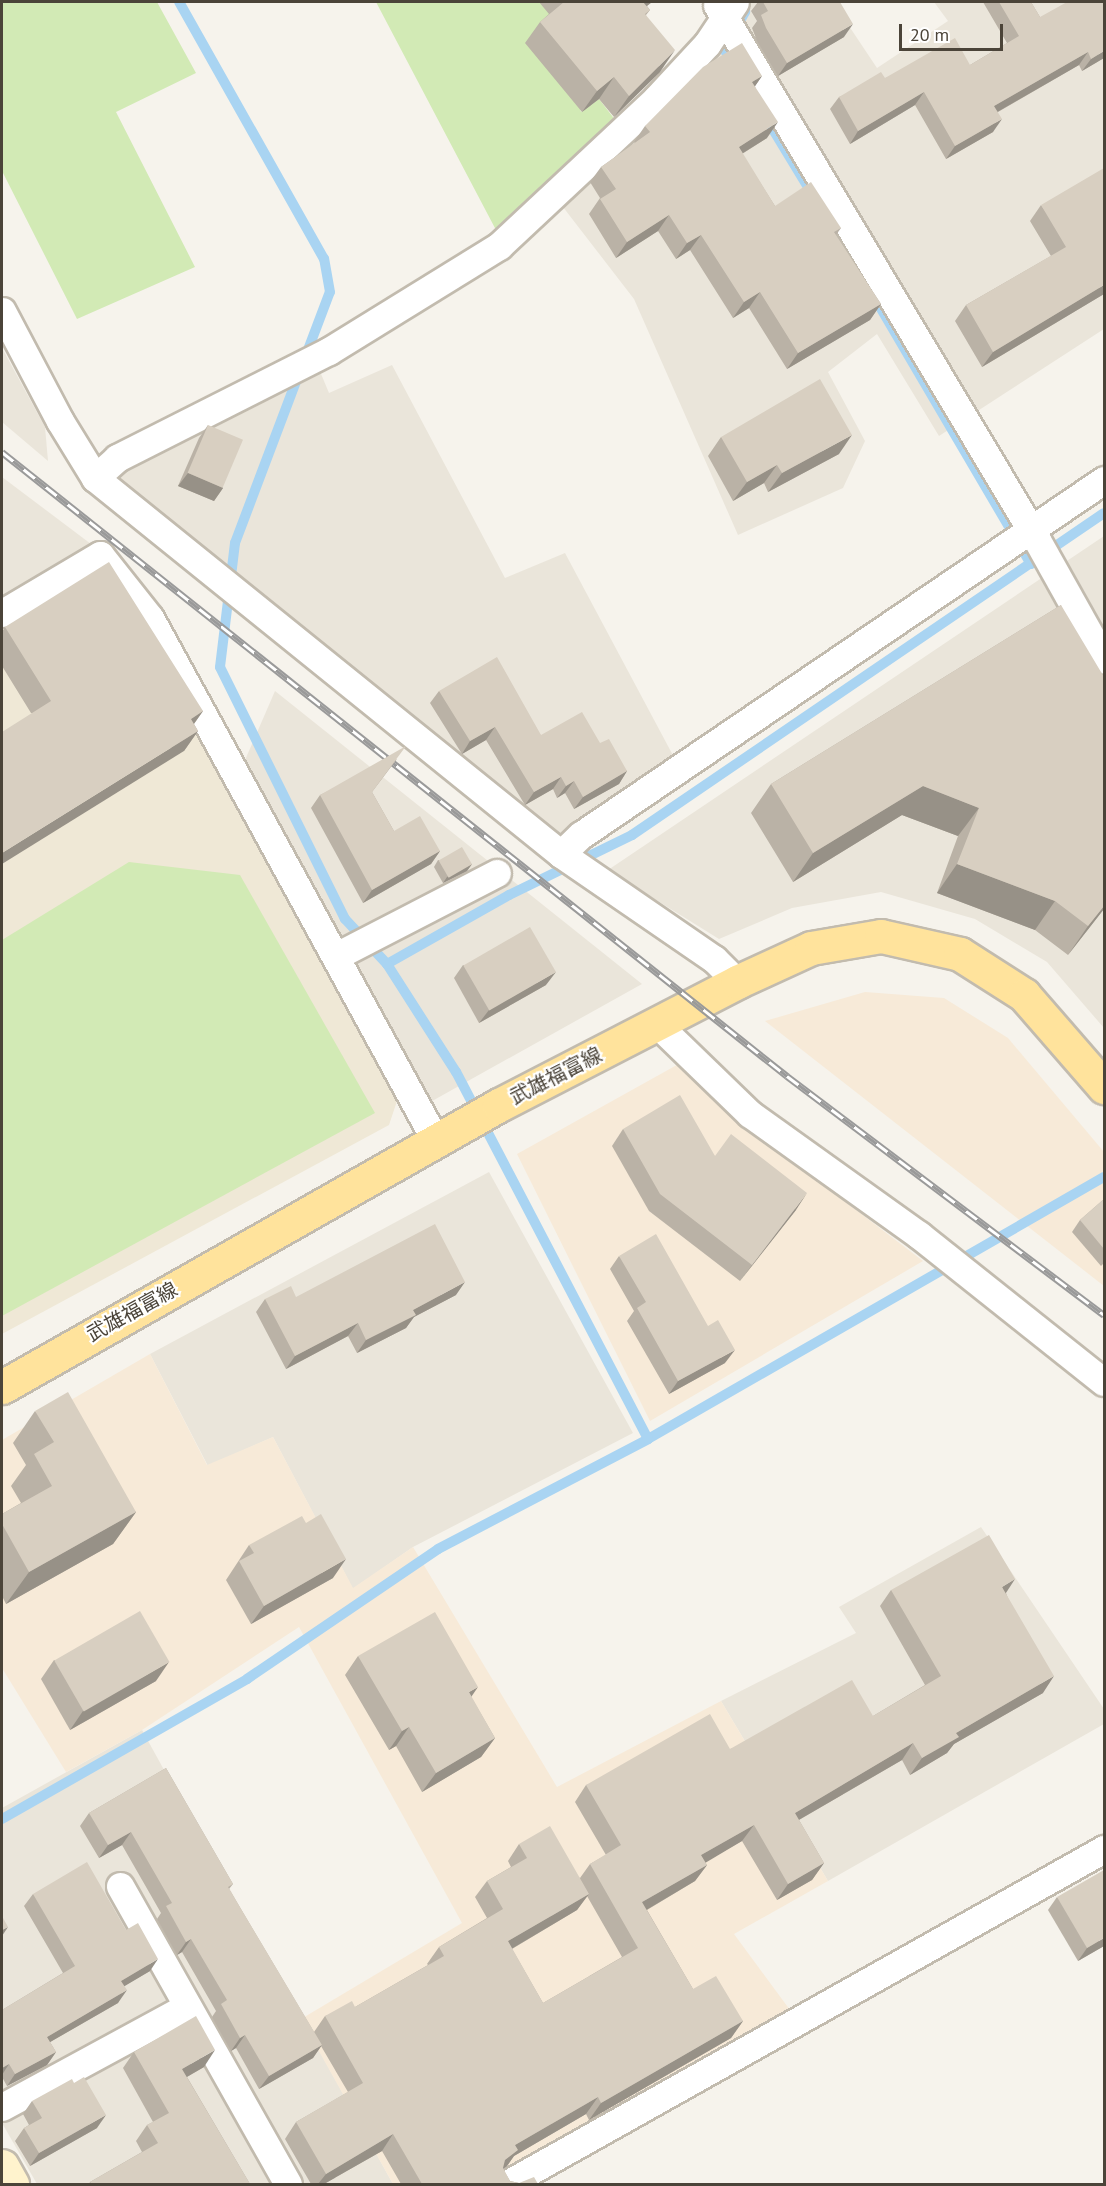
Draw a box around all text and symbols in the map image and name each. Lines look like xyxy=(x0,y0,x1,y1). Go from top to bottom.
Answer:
scale bar xyxy=(902,12,1006,50)
text: 20 m xyxy=(910,23,949,46)
street label: 武雄福富線 xyxy=(506,1043,606,1109)
street label: 武雄福富線 xyxy=(82,1277,182,1347)

